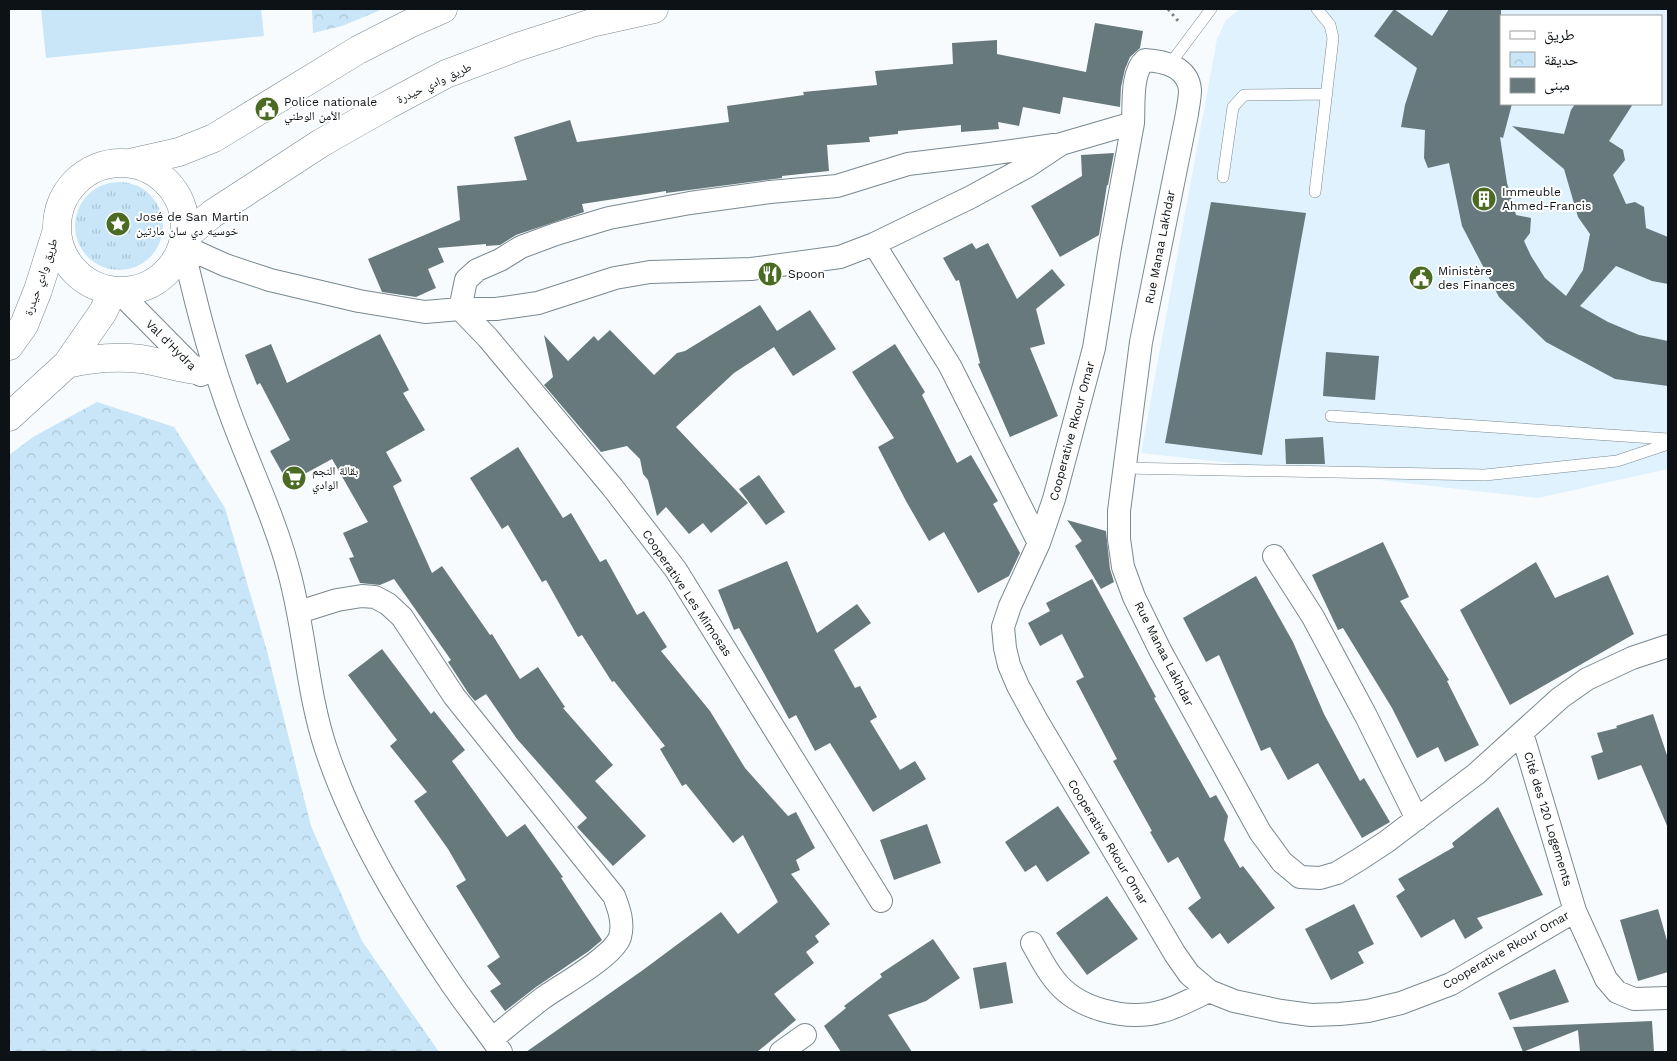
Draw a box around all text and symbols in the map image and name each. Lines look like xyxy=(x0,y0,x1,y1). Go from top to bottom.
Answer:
legend xyxy=(1500,15,1662,105)
text: طريق xyxy=(1544,26,1575,45)
text: حديقة xyxy=(1544,51,1579,69)
street label: طريق وادي حيدرة xyxy=(394,60,475,109)
text: مبنى xyxy=(1544,76,1570,95)
place label: Police nationale الأمن الوطني xyxy=(284,95,377,126)
public building icon: Police nationale الأمن الوطني xyxy=(254,96,280,122)
place label: Immeuble Ahmed-Francis xyxy=(1502,185,1591,213)
building icon: Immeuble Ahmed-Francis xyxy=(1471,186,1497,212)
street label: Rue Manaa Lakhdar xyxy=(1142,189,1178,305)
place label: José de San Martin خوسيه دي سان مارتين xyxy=(136,210,249,241)
place icon: José de San Martin خوسيه دي سان مارتين xyxy=(105,211,131,237)
street label: طريق وادي حيدرة xyxy=(21,236,64,318)
restaurant icon: Spoon xyxy=(757,261,783,287)
place label: Ministère des Finances xyxy=(1438,264,1515,292)
public building icon: Ministère des Finances xyxy=(1408,265,1434,291)
place label: Spoon xyxy=(788,267,825,281)
street label: Val d'Hydra xyxy=(143,317,199,373)
street label: Cooperative Rkour Omar xyxy=(1047,360,1097,502)
place label: بقالة النجم الوادي xyxy=(312,464,358,495)
supermarket icon: بقالة النجم الوادي xyxy=(281,465,307,491)
street label: Cooperative Les Mimosas xyxy=(639,527,735,659)
street label: Rue Manaa Lakhdar xyxy=(1132,599,1196,709)
street label: Cité des 120 Logements xyxy=(1521,750,1575,888)
street label: Cooperative Rkour Omar xyxy=(1065,777,1151,907)
street label: Cooperative Rkour Omar xyxy=(1440,908,1572,992)

